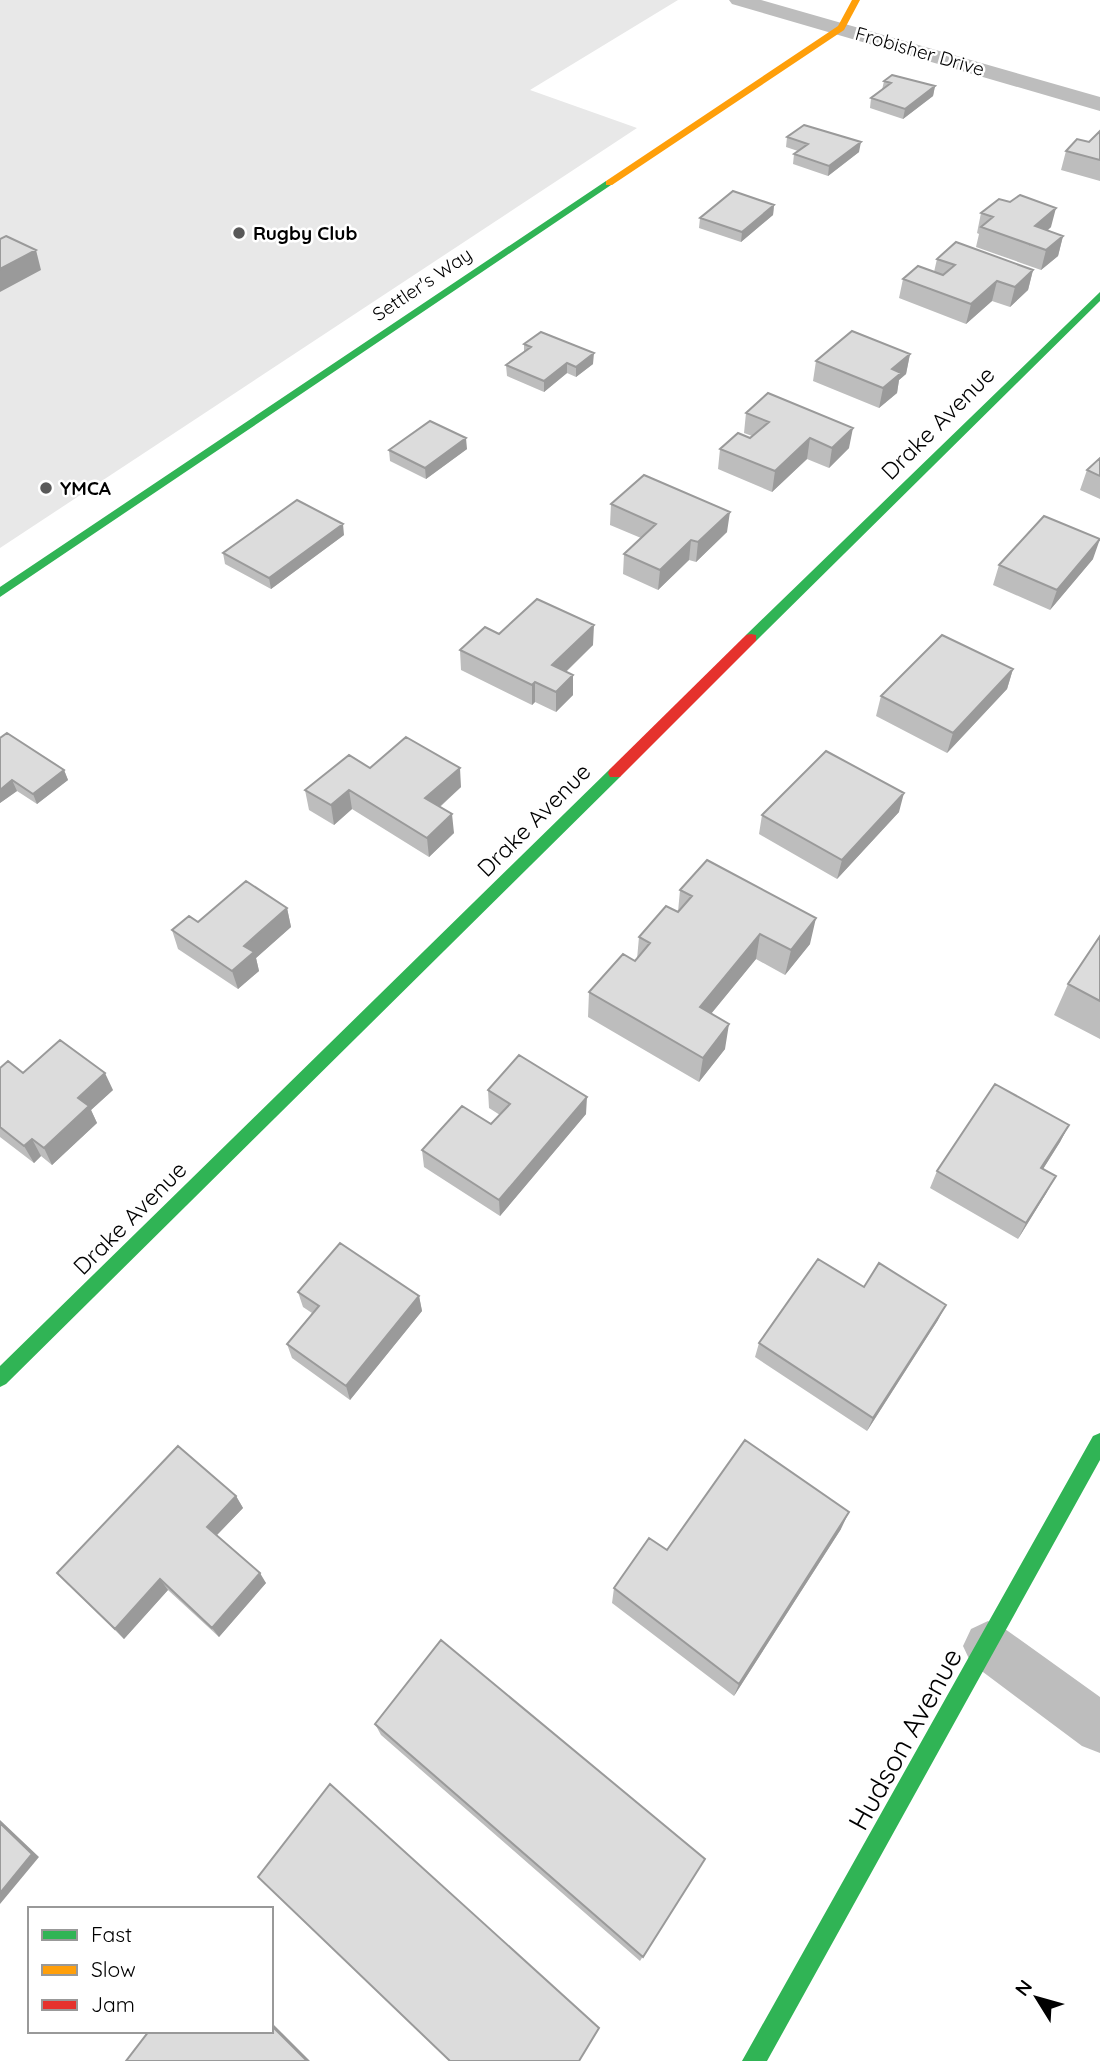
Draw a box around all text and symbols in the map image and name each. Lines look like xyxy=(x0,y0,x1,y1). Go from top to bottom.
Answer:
street label: Frobisher Drive xyxy=(853,21,987,81)
place label: Rugby Club xyxy=(253,221,357,245)
marker: Rugby Club xyxy=(231,225,247,241)
street label: Settler's Way xyxy=(368,242,476,326)
street label: Drake Avenue xyxy=(875,360,1001,486)
place label: YMCA xyxy=(60,476,111,500)
marker: YMCA xyxy=(38,480,54,496)
street label: Drake Avenue xyxy=(471,757,597,883)
street label: Drake Avenue xyxy=(67,1155,193,1281)
street label: Hudson Avenue xyxy=(840,1642,969,1836)
legend xyxy=(28,1907,273,2033)
text: Fast xyxy=(91,1921,132,1947)
text: Slow xyxy=(91,1956,136,1982)
north arrow xyxy=(1002,1963,1072,2033)
text: N xyxy=(1010,1975,1037,2001)
text: Jam xyxy=(91,1991,135,2017)

